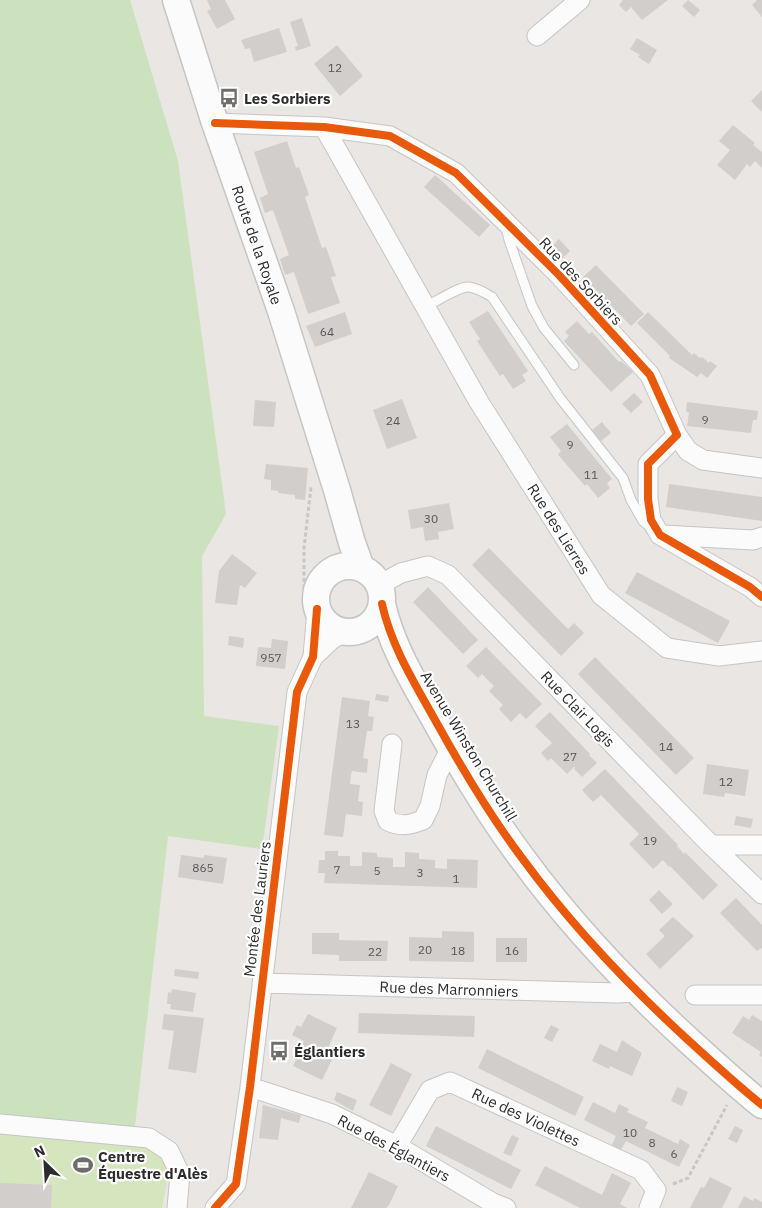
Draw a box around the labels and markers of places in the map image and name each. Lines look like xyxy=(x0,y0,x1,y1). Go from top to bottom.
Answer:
bus stop icon: Les Sorbiers xyxy=(218,87,240,109)
place label: Les Sorbiers xyxy=(244,89,331,108)
bus stop icon: Églantiers xyxy=(268,1040,290,1062)
place label: Églantiers xyxy=(294,1042,366,1061)
place label: Centre Équestre d'Alès xyxy=(98,1147,208,1183)
sports icon: Centre Équestre d'Alès xyxy=(72,1154,94,1176)

